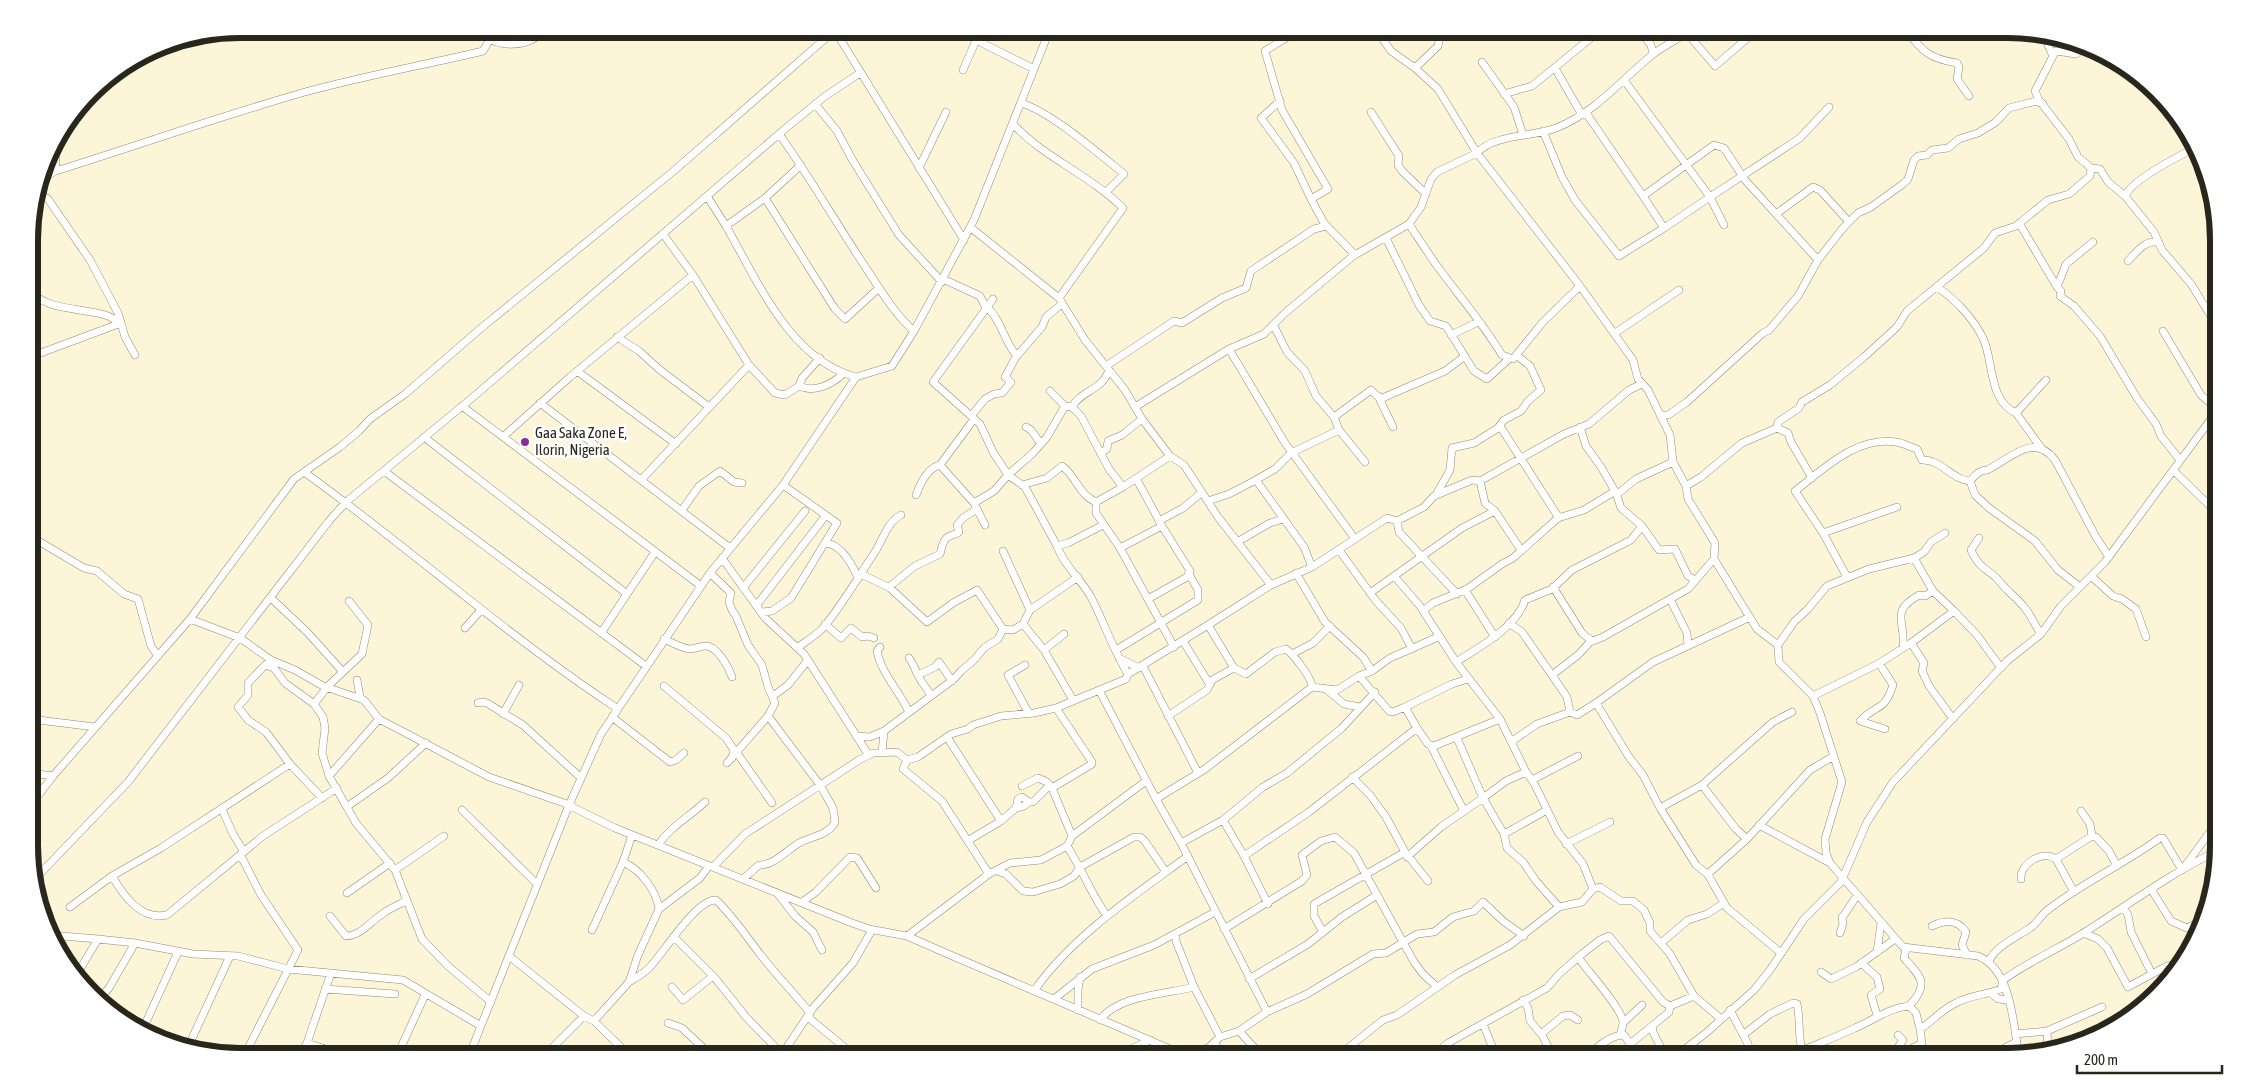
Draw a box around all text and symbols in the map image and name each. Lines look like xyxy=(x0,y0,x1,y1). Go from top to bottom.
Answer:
place label: Gaa Saka Zone E, Ilorin, Nigeria xyxy=(535,424,627,458)
marker: Gaa Saka Zone E, Ilorin, Nigeria xyxy=(519,436,531,448)
scale bar xyxy=(2077,1042,2222,1074)
text: 200 m xyxy=(2084,1051,2118,1068)

